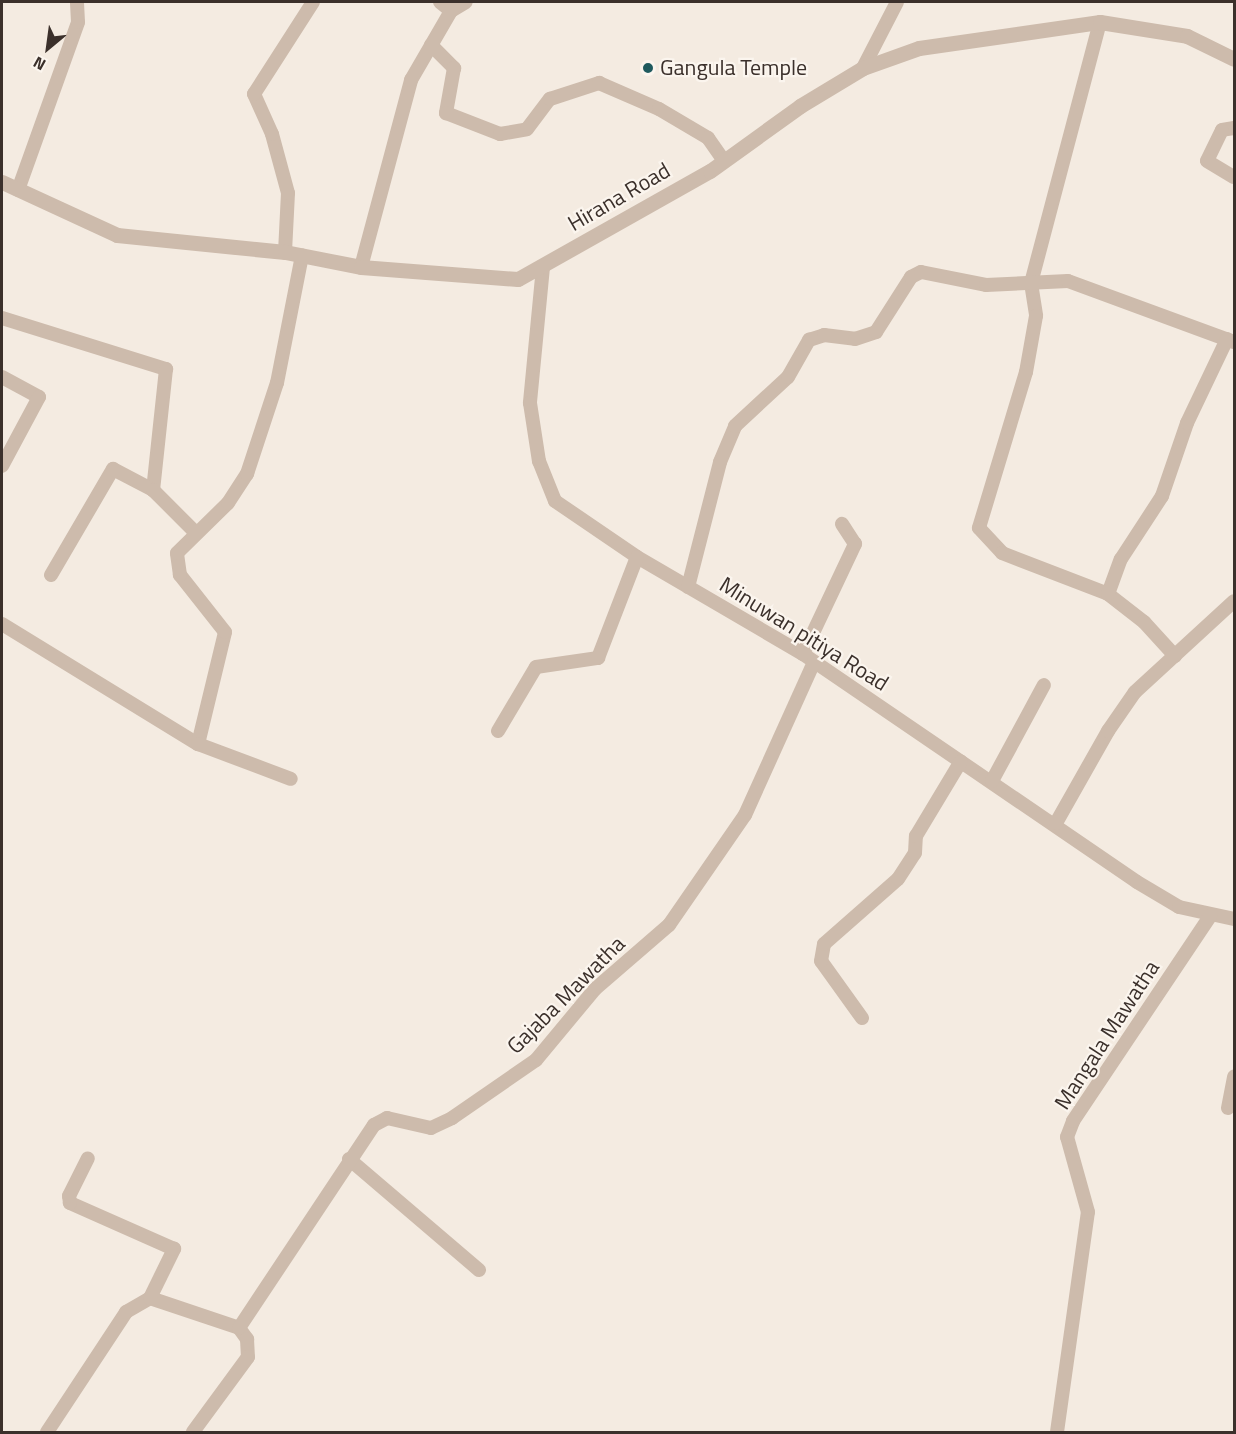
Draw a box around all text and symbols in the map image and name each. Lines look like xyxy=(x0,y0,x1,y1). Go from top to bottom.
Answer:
north arrow xyxy=(18,18,78,78)
text: N xyxy=(29,51,50,77)
place label: Gangula Temple xyxy=(660,55,807,81)
marker: Gangula Temple xyxy=(641,61,655,75)
street label: Hirana Road xyxy=(563,157,675,237)
street label: Minuwan pitiya Road xyxy=(715,571,893,697)
street label: Gajaba Mawatha xyxy=(502,931,630,1059)
street label: Mangala Mawatha xyxy=(1049,956,1165,1114)

